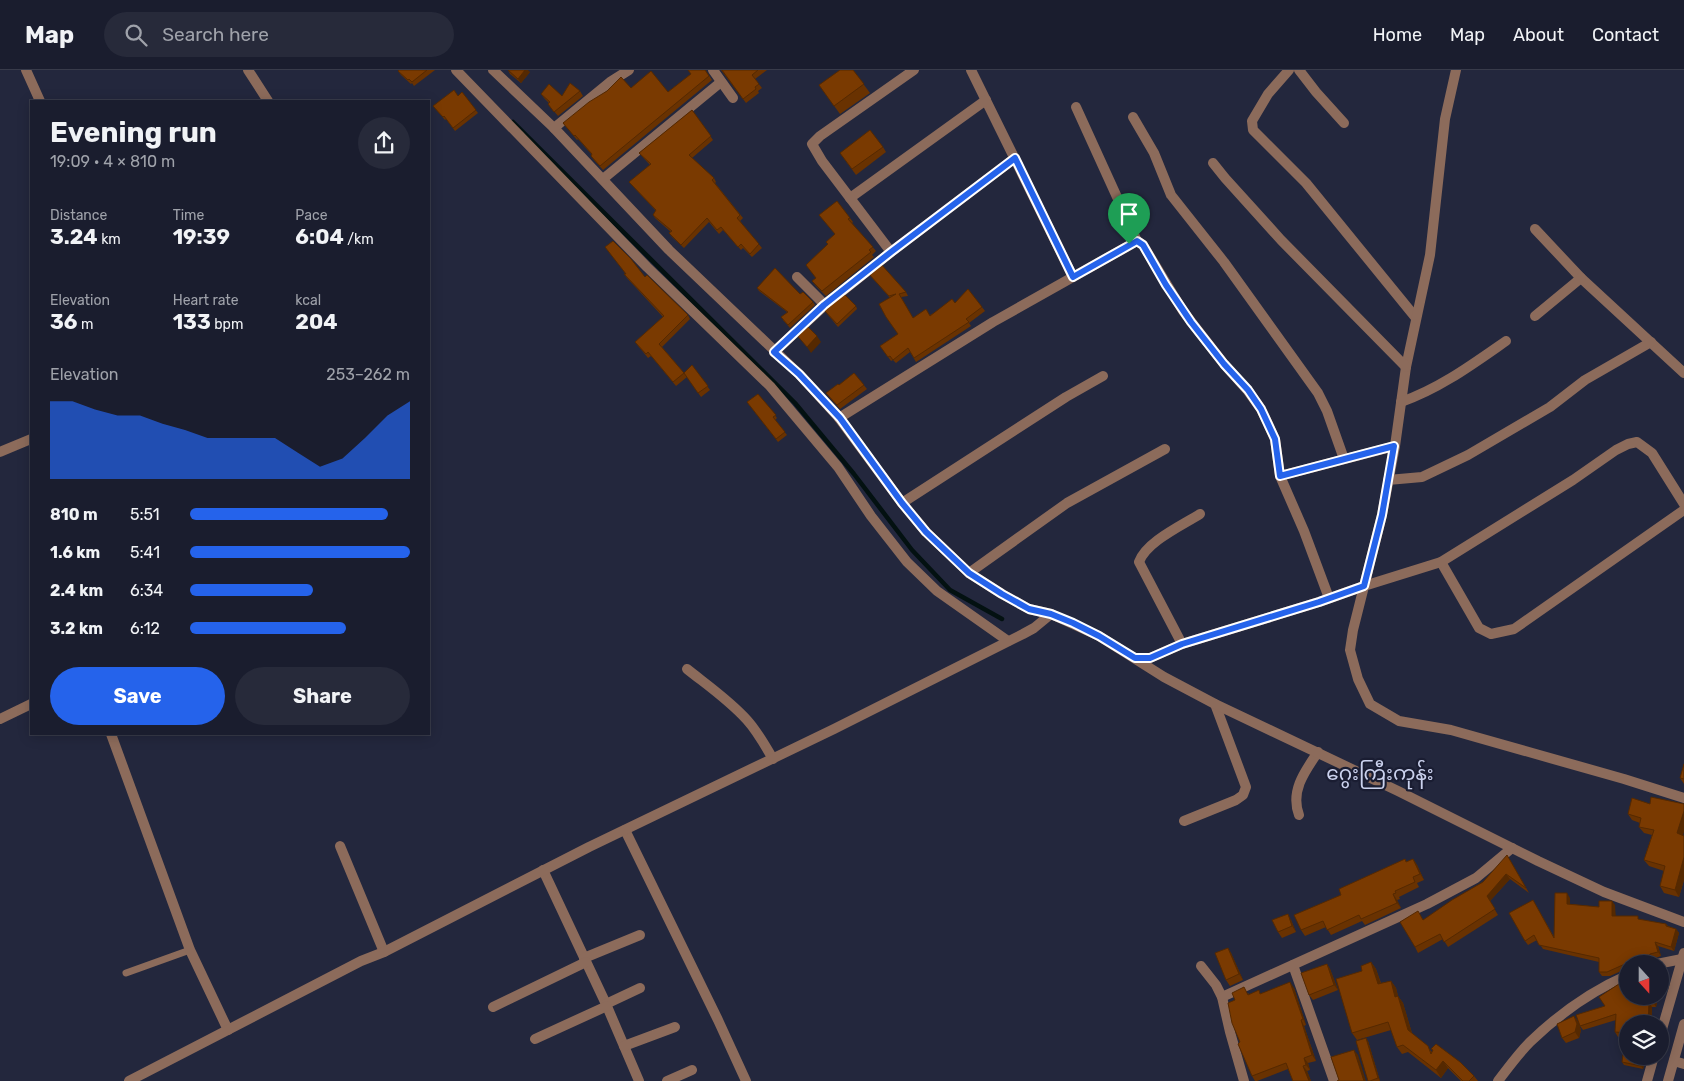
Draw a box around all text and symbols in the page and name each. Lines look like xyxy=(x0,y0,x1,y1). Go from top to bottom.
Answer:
search box xyxy=(104,12,454,57)
text: Map xyxy=(25,21,74,49)
icon: search xyxy=(122,21,150,49)
text: Search here xyxy=(162,23,269,46)
text: Home xyxy=(1373,24,1422,46)
text: Map xyxy=(1450,24,1485,46)
text: About xyxy=(1513,24,1564,46)
text: Contact xyxy=(1592,24,1659,46)
text: Evening run xyxy=(50,116,217,149)
button: share xyxy=(358,117,410,169)
text: 19:09 · 4 × 810 m xyxy=(50,152,175,171)
pin xyxy=(1108,193,1150,244)
icon: arrive xyxy=(1115,200,1143,228)
text: Distance xyxy=(50,207,107,224)
text: Time xyxy=(173,207,204,224)
text: Pace xyxy=(295,207,327,224)
text: 3.24 xyxy=(50,224,98,249)
text: 19:39 xyxy=(173,224,230,249)
text: 6:04 xyxy=(295,224,344,249)
text: km xyxy=(98,231,121,248)
text: /km xyxy=(344,231,374,248)
text: Elevation xyxy=(50,292,110,309)
text: Heart rate xyxy=(173,292,239,309)
text: kcal xyxy=(295,292,321,309)
text: 36 xyxy=(50,309,78,334)
text: 133 xyxy=(173,309,211,334)
text: 204 xyxy=(295,309,338,334)
text: m xyxy=(78,316,93,333)
text: bpm xyxy=(211,316,243,333)
text: Elevation xyxy=(50,365,119,384)
text: 253–262 m xyxy=(326,365,410,384)
text: 810 m xyxy=(50,505,98,524)
text: 5:51 xyxy=(130,505,160,524)
text: 1.6 km xyxy=(50,543,100,562)
text: 5:41 xyxy=(130,543,160,562)
text: 2.4 km xyxy=(50,581,103,600)
text: 6:34 xyxy=(130,581,163,600)
text: 3.2 km xyxy=(50,619,103,638)
text: 6:12 xyxy=(130,619,160,638)
button: Save xyxy=(50,667,225,725)
button: Share xyxy=(235,667,410,725)
district label: ဂွေးကြီးကုန်း xyxy=(1326,759,1434,790)
north arrow xyxy=(1619,955,1669,1005)
map controls xyxy=(1619,955,1669,1065)
button: layers xyxy=(1619,1015,1669,1065)

